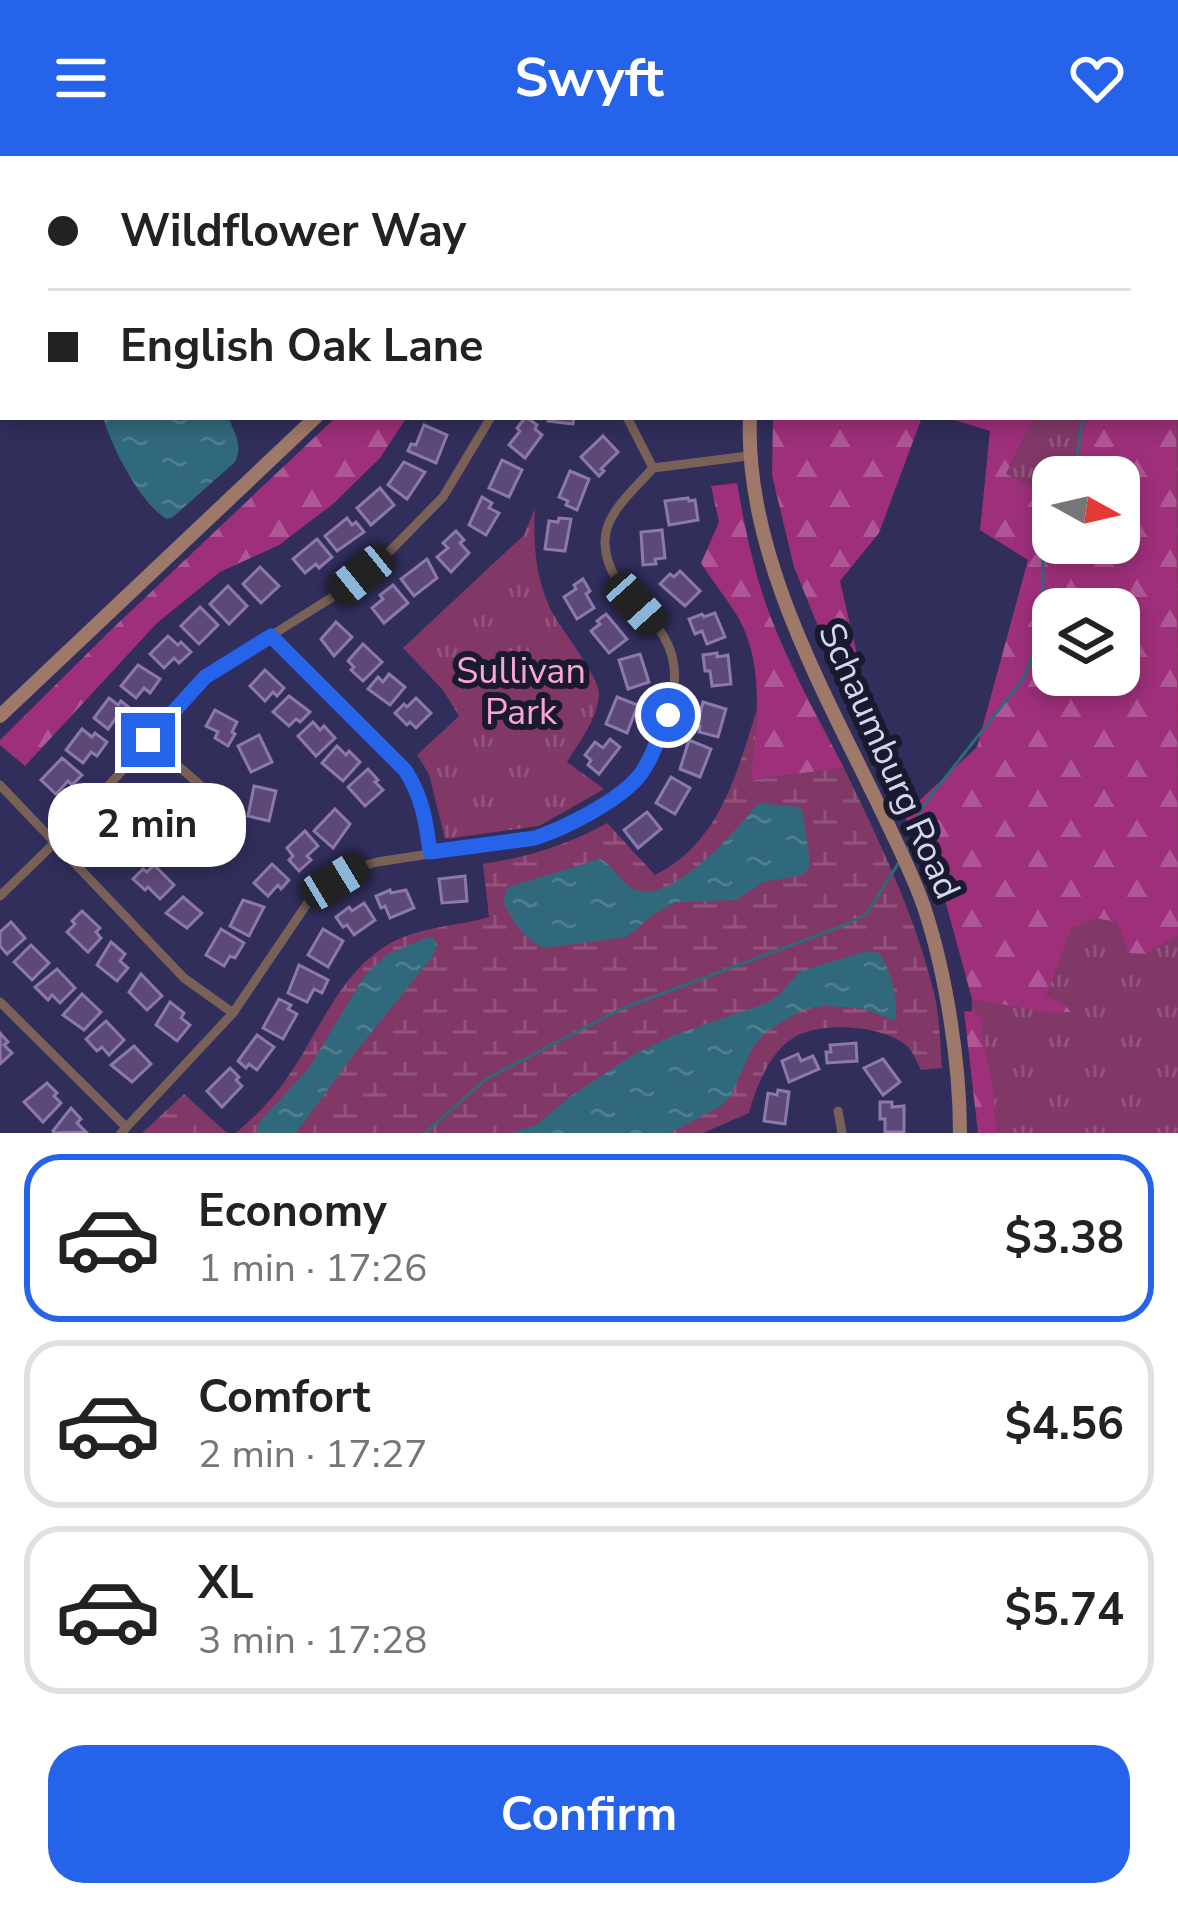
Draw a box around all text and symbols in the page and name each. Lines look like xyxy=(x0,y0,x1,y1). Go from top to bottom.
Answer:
text: Swyft xyxy=(514,41,664,115)
icon: menu xyxy=(48,45,114,111)
icon: heart xyxy=(1064,45,1130,111)
text: Wildflower Way xyxy=(120,201,466,262)
text: English Oak Lane xyxy=(120,316,483,377)
north arrow xyxy=(1032,456,1140,564)
map controls xyxy=(1032,456,1140,696)
car xyxy=(322,538,400,612)
car xyxy=(599,565,673,643)
button: layers xyxy=(1032,588,1140,696)
street label: Schaumburg Road xyxy=(806,615,972,907)
park label: Sullivan Park xyxy=(456,647,586,737)
route start xyxy=(641,688,695,742)
route end xyxy=(121,713,175,767)
callout: 2 min xyxy=(49,782,247,866)
text: 2 min xyxy=(97,798,197,851)
car xyxy=(295,847,375,915)
text: Economy xyxy=(198,1181,387,1242)
icon: car xyxy=(54,1184,162,1292)
text: $3.38 xyxy=(1005,1208,1124,1269)
text: 1 min · 17:26 xyxy=(198,1242,427,1295)
text: Comfort xyxy=(198,1367,370,1428)
icon: car xyxy=(54,1370,162,1478)
text: $4.56 xyxy=(1005,1394,1124,1455)
text: 2 min · 17:27 xyxy=(198,1428,427,1481)
text: XL xyxy=(198,1553,254,1614)
icon: car xyxy=(54,1556,162,1664)
text: $5.74 xyxy=(1005,1580,1124,1641)
text: 3 min · 17:28 xyxy=(198,1614,427,1667)
button: Confirm xyxy=(48,1745,1130,1883)

